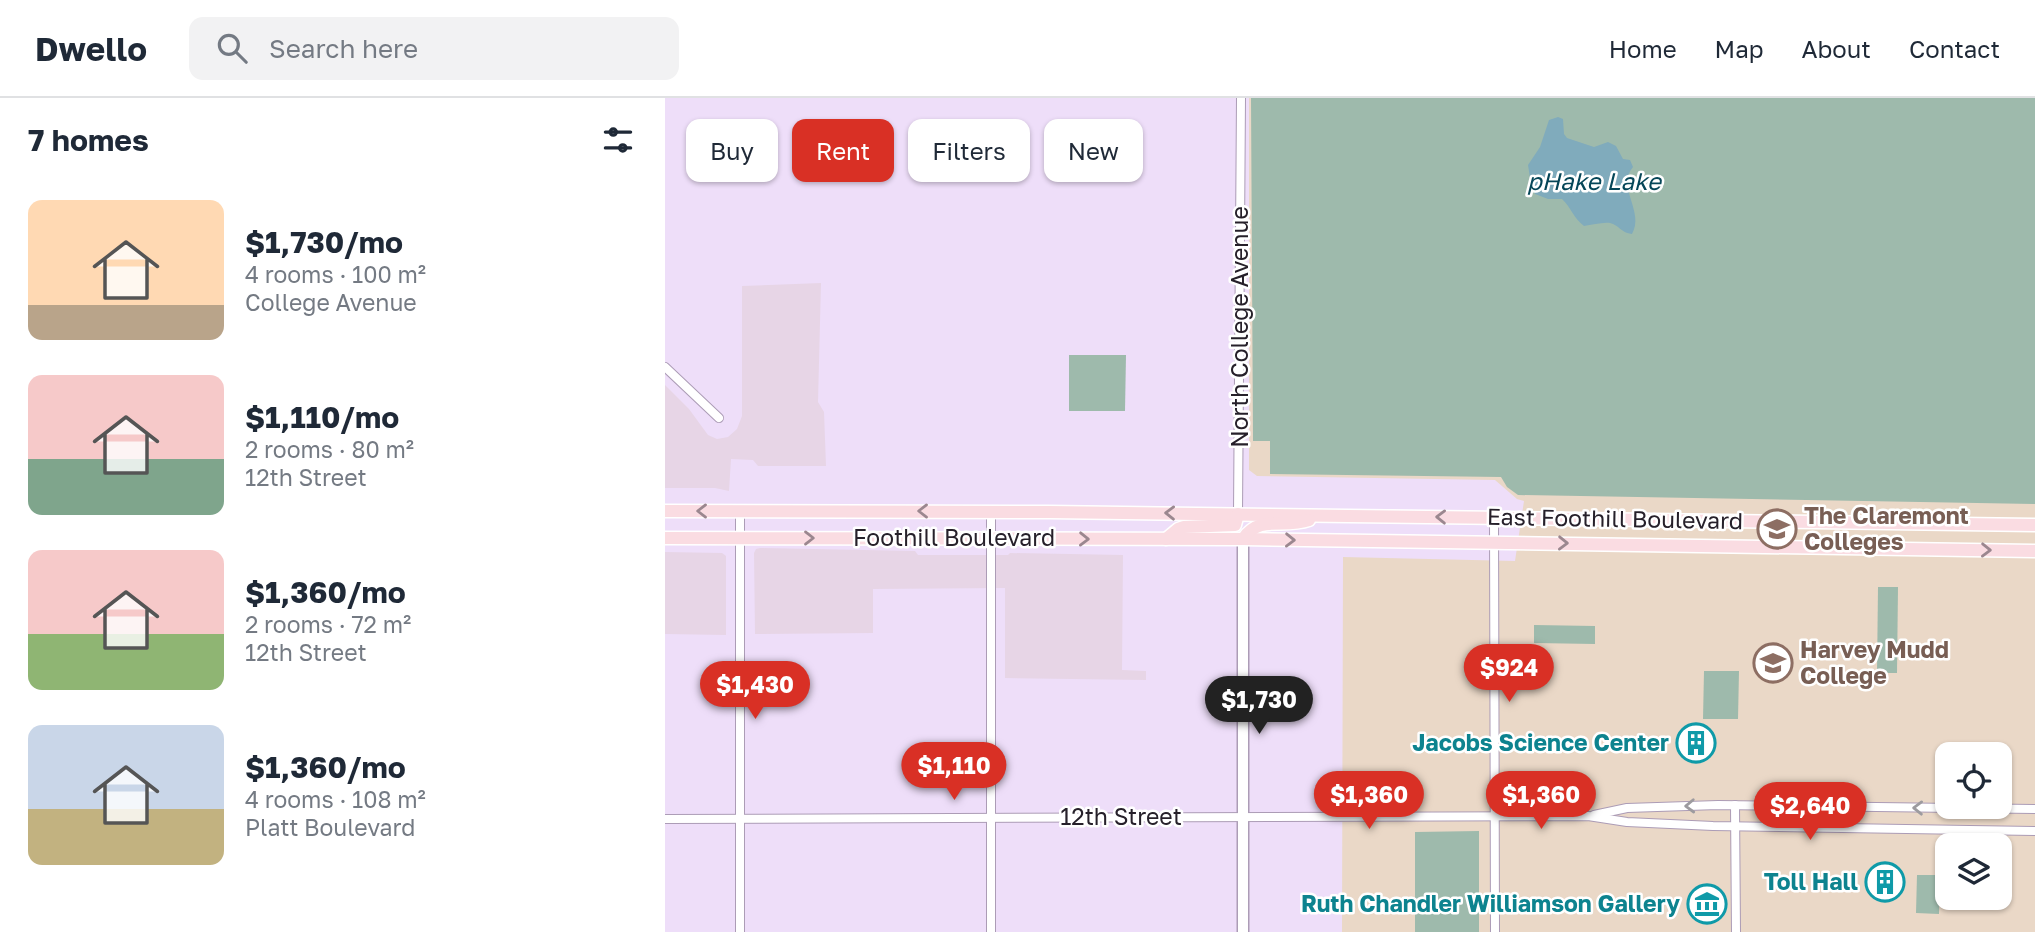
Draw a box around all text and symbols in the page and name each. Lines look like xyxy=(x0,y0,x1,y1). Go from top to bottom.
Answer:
search box xyxy=(189,17,679,80)
text: Dwello xyxy=(35,29,147,68)
icon: search xyxy=(213,29,251,67)
text: Search here xyxy=(269,33,418,64)
text: Home xyxy=(1609,34,1677,63)
text: Map xyxy=(1715,34,1764,63)
text: About xyxy=(1802,34,1871,63)
text: Contact xyxy=(1909,34,2000,63)
chip: Buy xyxy=(686,119,778,182)
chip: Rent xyxy=(792,119,894,182)
chip: Filters xyxy=(908,119,1030,182)
chip: New xyxy=(1044,119,1143,182)
icon: filters xyxy=(599,121,637,159)
text: 7 homes xyxy=(28,122,149,158)
water label: pHake Lake xyxy=(1527,166,1663,195)
street label: North College Avenue xyxy=(1225,206,1253,448)
text: $1,730/mo xyxy=(245,224,403,260)
icon: home xyxy=(84,228,168,312)
text: 4 rooms · 100 m² xyxy=(245,260,426,288)
text: College Avenue xyxy=(245,288,417,316)
text: $1,110/mo xyxy=(245,399,399,435)
icon: home xyxy=(84,403,168,487)
text: 2 rooms · 80 m² xyxy=(245,435,414,463)
text: 12th Street xyxy=(245,463,367,491)
place label: The Claremont Colleges xyxy=(1804,501,1969,555)
street label: East Foothill Boulevard xyxy=(1487,502,1743,534)
one-way arrow xyxy=(697,503,707,519)
one-way arrow xyxy=(917,503,927,519)
one-way arrow xyxy=(1164,505,1174,521)
school or university icon: The Claremont Colleges xyxy=(1756,508,1798,550)
one-way arrow xyxy=(1436,509,1446,525)
street label: Foothill Boulevard xyxy=(853,523,1055,551)
one-way arrow xyxy=(804,530,815,546)
one-way arrow xyxy=(1079,531,1089,547)
one-way arrow xyxy=(1286,532,1296,548)
one-way arrow xyxy=(1557,536,1568,551)
one-way arrow xyxy=(1981,542,1992,558)
text: $1,360/mo xyxy=(245,574,406,610)
icon: home xyxy=(84,578,168,662)
text: 2 rooms · 72 m² xyxy=(245,610,411,638)
place label: Harvey Mudd College xyxy=(1800,635,1949,689)
text: 12th Street xyxy=(245,638,367,666)
school or university icon: Harvey Mudd College xyxy=(1752,642,1794,684)
pin: $924 xyxy=(1468,644,1550,704)
text: $924 xyxy=(1480,653,1538,681)
pin: $1,430 xyxy=(698,662,812,721)
text: $1,430 xyxy=(716,670,794,698)
pin: $1,730 xyxy=(1202,676,1316,736)
text: $1,730 xyxy=(1221,685,1297,713)
building icon: Jacobs Science Center xyxy=(1675,722,1717,764)
place label: Jacobs Science Center xyxy=(1412,728,1669,756)
pin: $1,110 xyxy=(897,742,1011,802)
map controls xyxy=(1935,742,2012,910)
button: locate xyxy=(1935,742,2012,819)
text: $1,360/mo xyxy=(245,749,406,785)
text: $1,110 xyxy=(917,751,991,779)
icon: home xyxy=(84,753,168,837)
pin: $1,360 xyxy=(1312,772,1426,831)
pin: $1,360 xyxy=(1484,772,1598,831)
text: $1,360 xyxy=(1330,780,1408,808)
text: $1,360 xyxy=(1502,780,1580,808)
pin: $2,640 xyxy=(1753,782,1867,842)
text: 4 rooms · 108 m² xyxy=(245,785,426,813)
text: $2,640 xyxy=(1770,791,1850,819)
one-way arrow xyxy=(1685,798,1695,814)
one-way arrow xyxy=(1912,800,1923,816)
street label: 12th Street xyxy=(1060,802,1182,830)
text: Platt Boulevard xyxy=(245,813,415,841)
button: layers xyxy=(1935,833,2012,910)
building icon: Toll Hall xyxy=(1864,861,1906,903)
place label: Toll Hall xyxy=(1764,867,1858,895)
museum icon: Ruth Chandler Williamson Gallery xyxy=(1686,883,1728,925)
place label: Ruth Chandler Williamson Gallery xyxy=(1301,889,1680,917)

